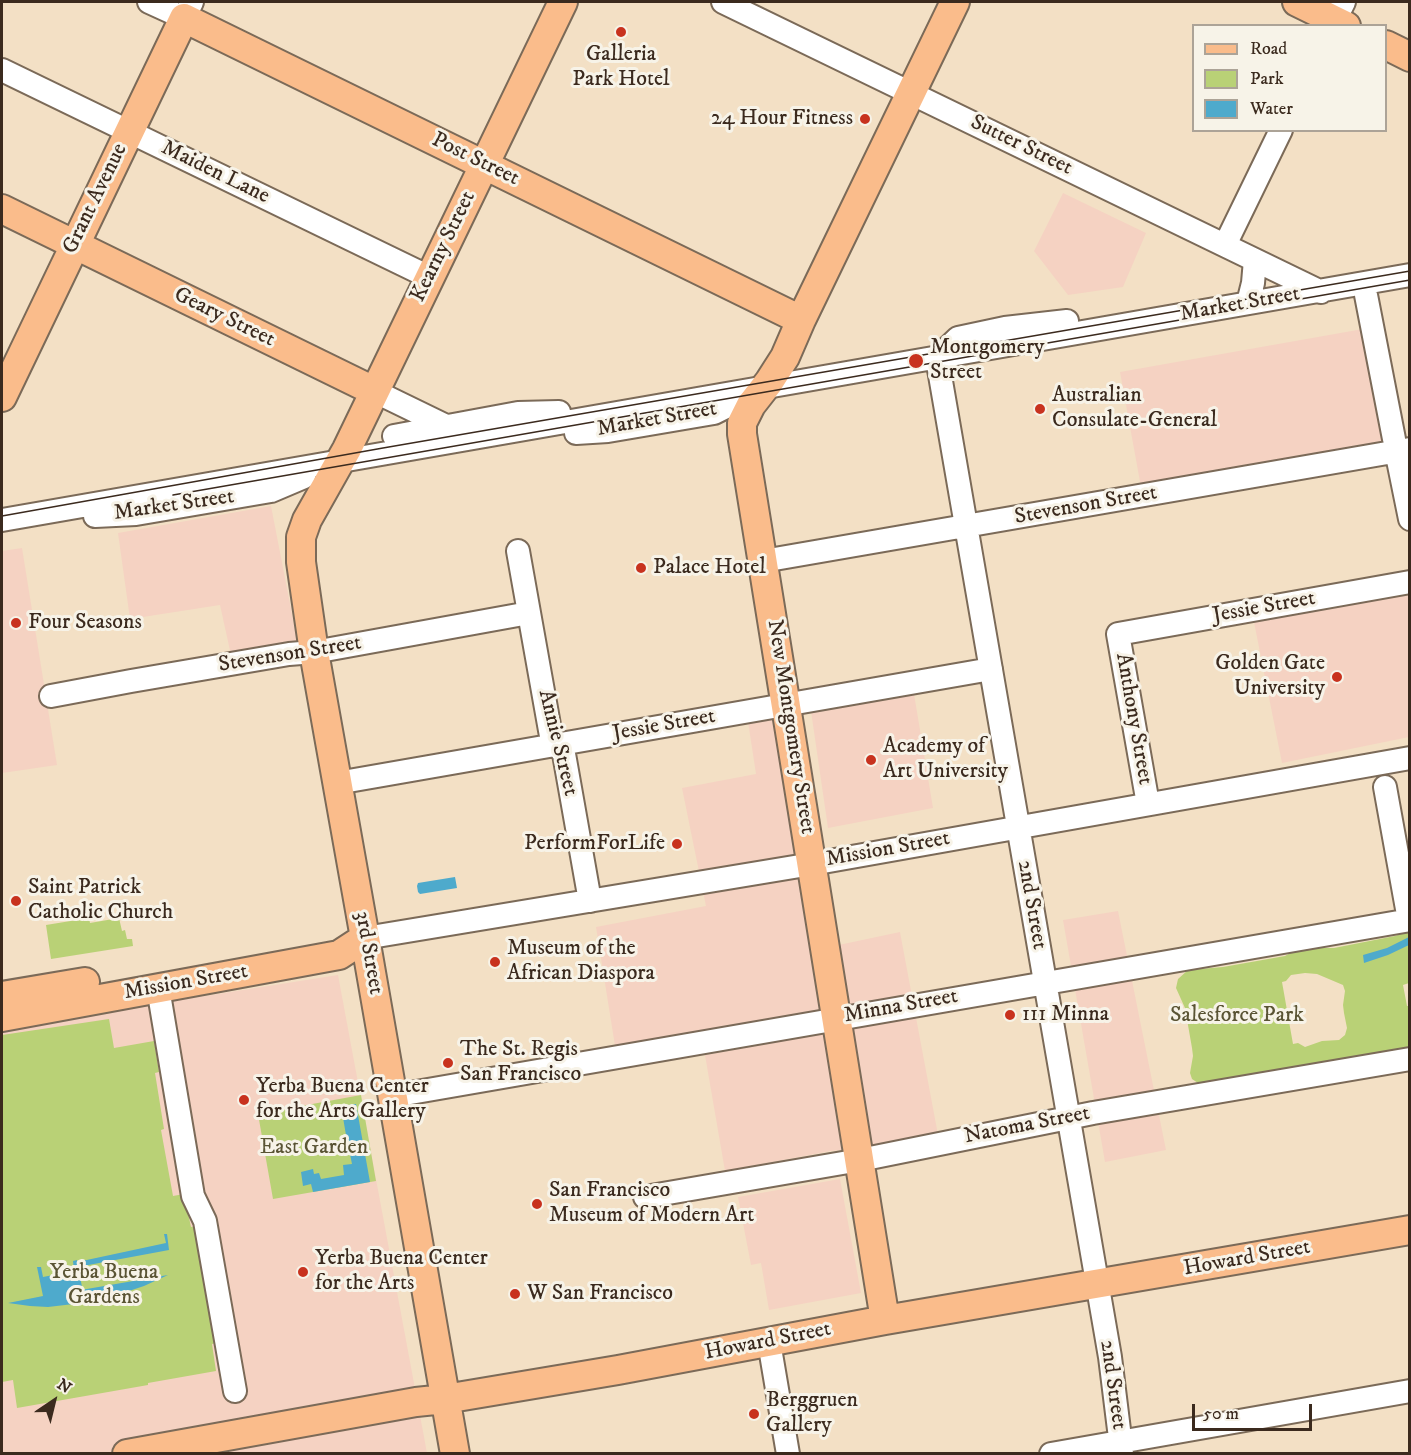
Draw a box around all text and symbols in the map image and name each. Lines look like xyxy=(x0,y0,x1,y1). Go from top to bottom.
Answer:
legend xyxy=(1192,24,1387,132)
marker: Galleria Park Hotel xyxy=(614,25,628,39)
text: Road xyxy=(1250,38,1287,60)
place label: Galleria Park Hotel xyxy=(572,42,670,94)
text: Park xyxy=(1250,68,1284,90)
text: Water xyxy=(1250,98,1293,120)
place label: 24 Hour Fitness xyxy=(711,106,853,132)
street label: Sutter Street xyxy=(966,110,1076,182)
marker: 24 Hour Fitness xyxy=(858,112,872,126)
street label: Post Street xyxy=(427,127,523,193)
street label: Maiden Lane xyxy=(157,135,273,211)
street label: Grant Avenue xyxy=(58,140,134,258)
street label: Kearny Street xyxy=(406,187,482,307)
street label: Market Street xyxy=(1178,281,1302,329)
street label: Geary Street xyxy=(169,282,279,354)
place label: Montgomery Street xyxy=(930,335,1045,386)
marker: Montgomery Street xyxy=(907,352,925,370)
place label: Australian Consulate-General xyxy=(1052,383,1217,434)
street label: Market Street xyxy=(595,396,719,444)
marker: Australian Consulate-General xyxy=(1033,402,1047,416)
street label: Stevenson Street xyxy=(1013,480,1159,532)
street label: Market Street xyxy=(112,484,236,528)
place label: Palace Hotel xyxy=(653,555,766,581)
marker: Palace Hotel xyxy=(634,561,648,575)
street label: Jessie Street xyxy=(1211,586,1317,630)
place label: Four Seasons xyxy=(28,610,142,636)
marker: Four Seasons xyxy=(9,616,23,630)
street label: New Montgomery Street xyxy=(760,618,820,836)
street label: Stevenson Street xyxy=(217,631,363,679)
street label: Anthony Street xyxy=(1108,651,1158,787)
place label: Golden Gate University xyxy=(1215,651,1325,702)
marker: Golden Gate University xyxy=(1330,670,1344,684)
street label: Annie Street xyxy=(531,687,583,799)
street label: Jessie Street xyxy=(611,704,717,748)
place label: Academy of Art University xyxy=(883,734,1008,786)
marker: Academy of Art University xyxy=(864,753,878,767)
street label: Mission Street xyxy=(824,826,952,874)
place label: PerformForLife xyxy=(524,831,665,857)
marker: PerformForLife xyxy=(670,837,684,851)
street label: 2nd Street xyxy=(1010,858,1052,952)
place label: Saint Patrick Catholic Church xyxy=(28,875,173,926)
marker: Saint Patrick Catholic Church xyxy=(9,894,23,908)
street label: 3rd Street xyxy=(348,909,388,997)
place label: Museum of the African Diaspora xyxy=(507,936,655,987)
marker: Museum of the African Diaspora xyxy=(488,955,502,969)
street label: Mission Street xyxy=(122,959,250,1007)
street label: Minna Street xyxy=(842,984,960,1030)
place label: 111 Minna xyxy=(1022,1002,1109,1028)
park label: Salesforce Park xyxy=(1170,1003,1304,1029)
marker: 111 Minna xyxy=(1003,1008,1017,1022)
place label: The St. Regis San Francisco xyxy=(460,1037,581,1088)
marker: The St. Regis San Francisco xyxy=(441,1056,455,1070)
place label: Yerba Buena Center for the Arts Gallery xyxy=(256,1074,429,1126)
marker: Yerba Buena Center for the Arts Gallery xyxy=(237,1093,251,1107)
street label: Natoma Street xyxy=(962,1101,1092,1151)
park label: East Garden xyxy=(260,1135,368,1161)
place label: San Francisco Museum of Modern Art xyxy=(549,1178,754,1230)
marker: San Francisco Museum of Modern Art xyxy=(530,1197,544,1211)
street label: Howard Street xyxy=(1182,1235,1312,1283)
place label: Yerba Buena Center for the Arts xyxy=(315,1246,488,1298)
park label: Yerba Buena Gardens xyxy=(50,1260,158,1312)
marker: Yerba Buena Center for the Arts xyxy=(296,1265,310,1279)
place label: W San Francisco xyxy=(527,1281,673,1307)
marker: W San Francisco xyxy=(508,1287,522,1301)
street label: Howard Street xyxy=(703,1317,833,1367)
street label: 2nd Street xyxy=(1093,1339,1131,1431)
north arrow xyxy=(24,1371,84,1431)
text: N xyxy=(53,1374,75,1398)
place label: Berggruen Gallery xyxy=(766,1388,858,1440)
scale bar xyxy=(1195,1392,1315,1430)
text: 50 m xyxy=(1203,1403,1239,1425)
marker: Berggruen Gallery xyxy=(747,1407,761,1421)

